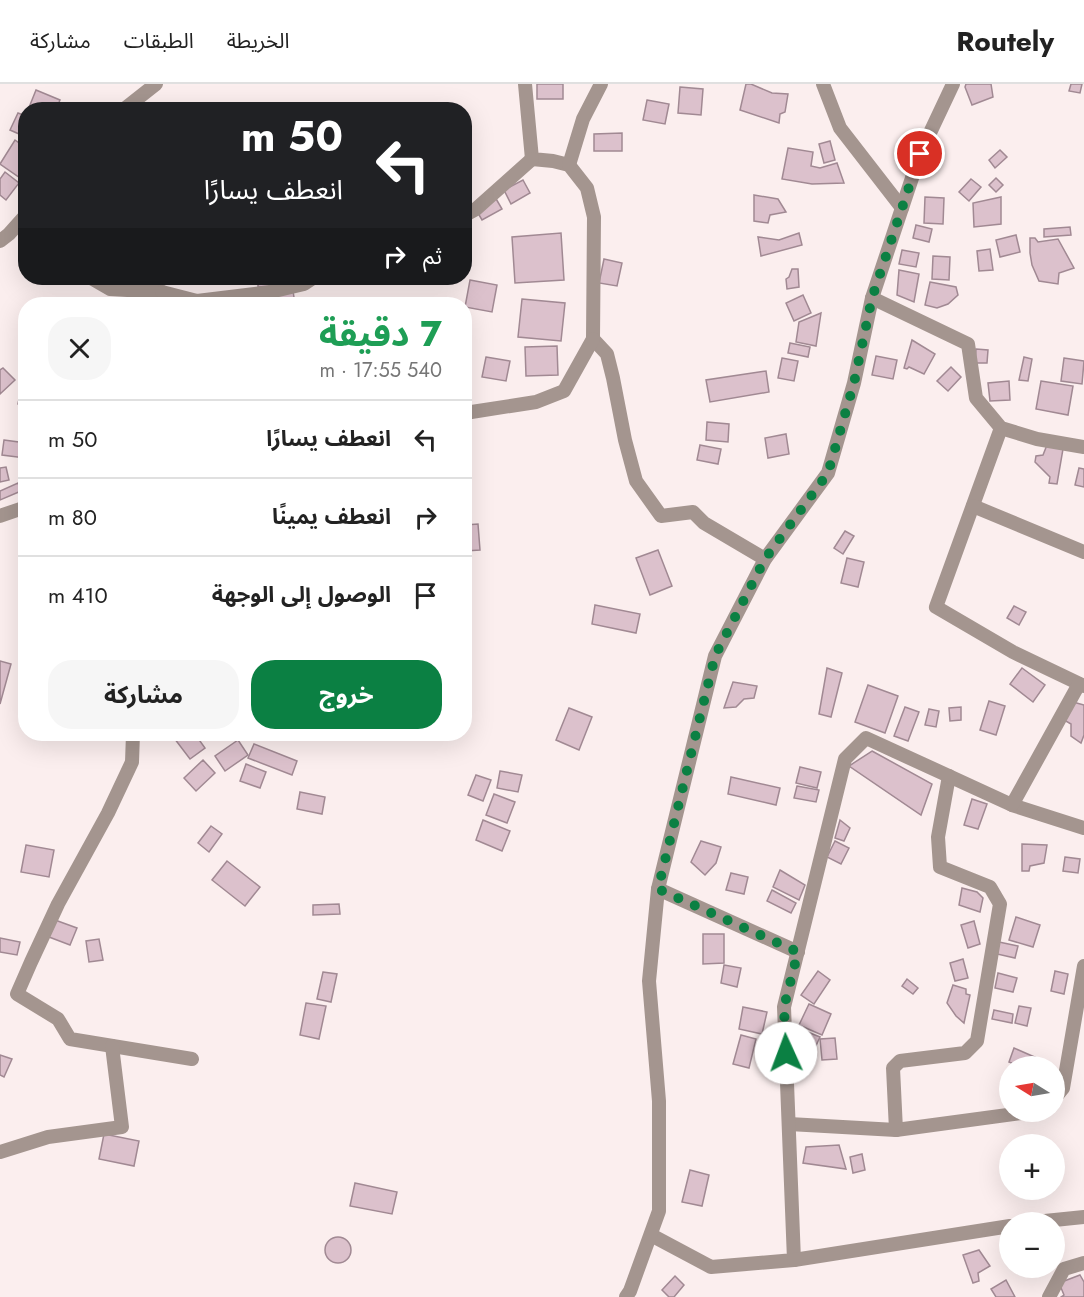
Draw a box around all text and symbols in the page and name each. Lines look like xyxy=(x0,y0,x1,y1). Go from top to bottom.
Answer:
text: Routely xyxy=(956,21,1054,62)
text: مشاركة xyxy=(30,26,91,56)
text: الطبقات xyxy=(124,26,194,56)
text: الخريطة xyxy=(227,26,290,56)
text: 50 m xyxy=(241,106,343,167)
icon: left xyxy=(364,126,442,204)
pin xyxy=(894,128,945,179)
icon: arrive xyxy=(903,137,936,170)
text: انعطف يسارًا xyxy=(204,170,343,209)
icon: right xyxy=(378,240,411,273)
text: ثم xyxy=(423,240,442,272)
text: 7 دقيقة xyxy=(319,307,442,359)
button: close xyxy=(48,317,111,380)
text: 540 m · 17:55 xyxy=(319,356,442,385)
text: انعطف يسارًا xyxy=(266,422,391,454)
text: 50 m xyxy=(48,423,97,455)
icon: left xyxy=(409,423,442,456)
text: انعطف يمينًا xyxy=(272,500,391,532)
text: 80 m xyxy=(48,501,97,533)
icon: right xyxy=(409,501,442,534)
text: الوصول إلى الوجهة xyxy=(212,578,391,610)
text: 410 m xyxy=(48,579,108,611)
icon: arrive xyxy=(409,579,442,612)
button: مشاركة xyxy=(48,660,239,729)
button: خروج xyxy=(251,660,442,729)
position arrow xyxy=(754,1021,818,1085)
north arrow xyxy=(999,1056,1065,1122)
map controls xyxy=(999,1056,1065,1278)
button: + xyxy=(999,1134,1065,1200)
button: − xyxy=(999,1212,1065,1278)

